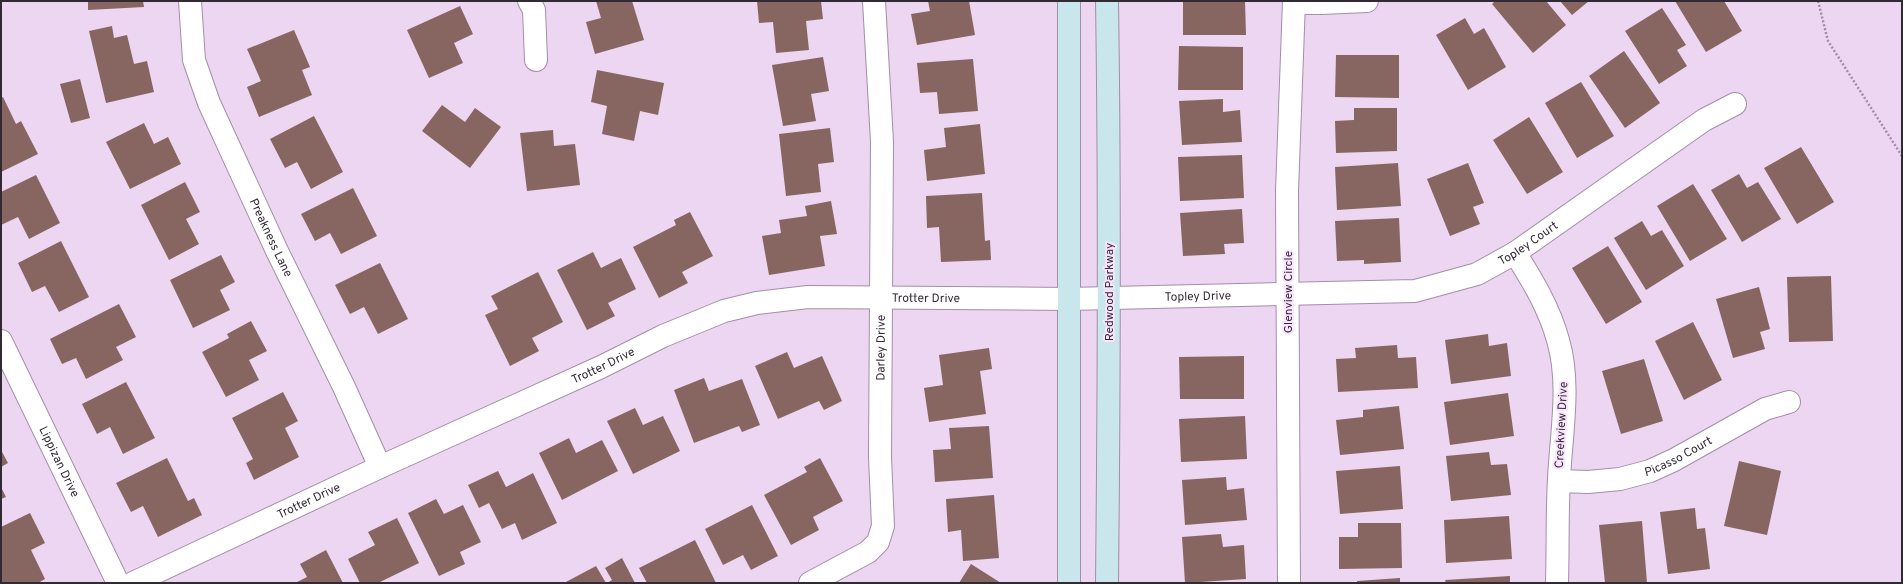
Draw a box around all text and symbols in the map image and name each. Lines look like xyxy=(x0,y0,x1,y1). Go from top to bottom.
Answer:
street label: Preakness Lane xyxy=(245,196,296,280)
street label: Topley Court xyxy=(1496,218,1562,270)
street label: Redwood Parkway xyxy=(1102,243,1118,341)
street label: Glenview Circle xyxy=(1281,251,1297,333)
street label: Topley Drive xyxy=(1165,288,1231,306)
street label: Trotter Drive xyxy=(892,291,960,307)
street label: Darley Drive xyxy=(873,315,890,381)
street label: Trotter Drive xyxy=(569,344,638,388)
street label: Creekview Drive xyxy=(1552,381,1572,469)
street label: Lippizan Drive xyxy=(34,424,82,500)
street label: Picasso Court xyxy=(1643,433,1716,481)
street label: Trotter Drive xyxy=(275,480,343,523)

